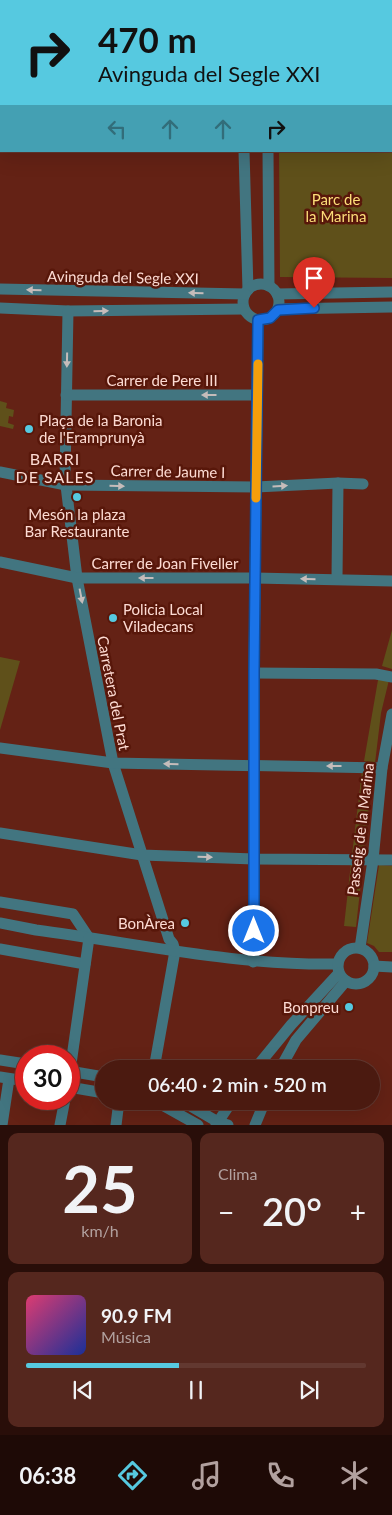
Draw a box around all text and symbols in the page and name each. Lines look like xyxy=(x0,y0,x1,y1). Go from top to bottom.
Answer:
text: 470 m xyxy=(98,18,197,60)
icon: right xyxy=(15,20,80,85)
text: Avinguda del Segle XXI xyxy=(98,60,320,87)
icon: left xyxy=(103,115,131,143)
icon: ahead xyxy=(156,115,184,143)
icon: ahead xyxy=(209,115,237,143)
icon: right xyxy=(262,115,290,143)
park label: Parc de la Marina xyxy=(306,190,366,225)
pin xyxy=(293,257,335,308)
icon: arrive xyxy=(300,264,328,292)
street label: Avinguda del Segle XXI xyxy=(47,267,199,287)
one-way arrow xyxy=(26,286,42,294)
one-way arrow xyxy=(188,289,204,297)
one-way arrow xyxy=(93,307,109,315)
one-way arrow xyxy=(63,352,71,368)
street label: Carrer de Pere III xyxy=(106,371,218,389)
one-way arrow xyxy=(200,391,216,399)
place label: Plaça de la Baronia de l'Eramprunyà xyxy=(39,411,163,446)
marker: Plaça de la Baronia de l'Eramprunyà xyxy=(23,423,35,435)
district label: BARRI DE SALES xyxy=(16,449,94,486)
street label: Carrer de Jaume I xyxy=(110,461,226,481)
one-way arrow xyxy=(110,482,126,490)
one-way arrow xyxy=(272,482,288,490)
marker: Mesón la plaza Bar Restaurante xyxy=(71,491,83,503)
place label: Mesón la plaza Bar Restaurante xyxy=(25,505,130,540)
street label: Carrer de Joan Fiveller xyxy=(92,554,239,572)
one-way arrow xyxy=(138,574,154,582)
one-way arrow xyxy=(300,575,316,583)
one-way arrow xyxy=(77,589,85,604)
place label: Policia Local Viladecans xyxy=(123,600,203,635)
marker: Policia Local Viladecans xyxy=(107,612,119,624)
street label: Carretera del Prat xyxy=(94,634,134,752)
one-way arrow xyxy=(163,760,179,768)
one-way arrow xyxy=(325,762,341,770)
street label: Passeig de la Marina xyxy=(343,762,377,896)
one-way arrow xyxy=(198,854,214,862)
position arrow xyxy=(227,904,279,956)
place label: BonÀrea xyxy=(118,914,175,932)
marker: BonÀrea xyxy=(179,917,191,929)
place label: Bonpreu xyxy=(283,998,339,1016)
marker: Bonpreu xyxy=(343,1001,355,1013)
speed limit sign: 30 xyxy=(15,1045,80,1110)
text: 06:40 · 2 min · 520 m xyxy=(148,1073,327,1096)
text: 25 xyxy=(62,1149,138,1227)
text: Clima xyxy=(218,1164,257,1183)
text: 20° xyxy=(262,1188,322,1234)
text: − xyxy=(218,1195,234,1229)
text: + xyxy=(350,1195,366,1229)
text: km/h xyxy=(81,1221,119,1240)
text: 90.9 FM xyxy=(101,1304,172,1327)
text: Música xyxy=(101,1327,151,1346)
icon: previous xyxy=(69,1376,97,1404)
icon: pause xyxy=(182,1376,210,1404)
icon: next xyxy=(295,1376,323,1404)
icon: directions xyxy=(115,1458,150,1493)
icon: music xyxy=(189,1458,224,1493)
icon: phone xyxy=(263,1458,298,1493)
icon: climate xyxy=(337,1458,372,1493)
text: 06:38 xyxy=(20,1462,76,1489)

